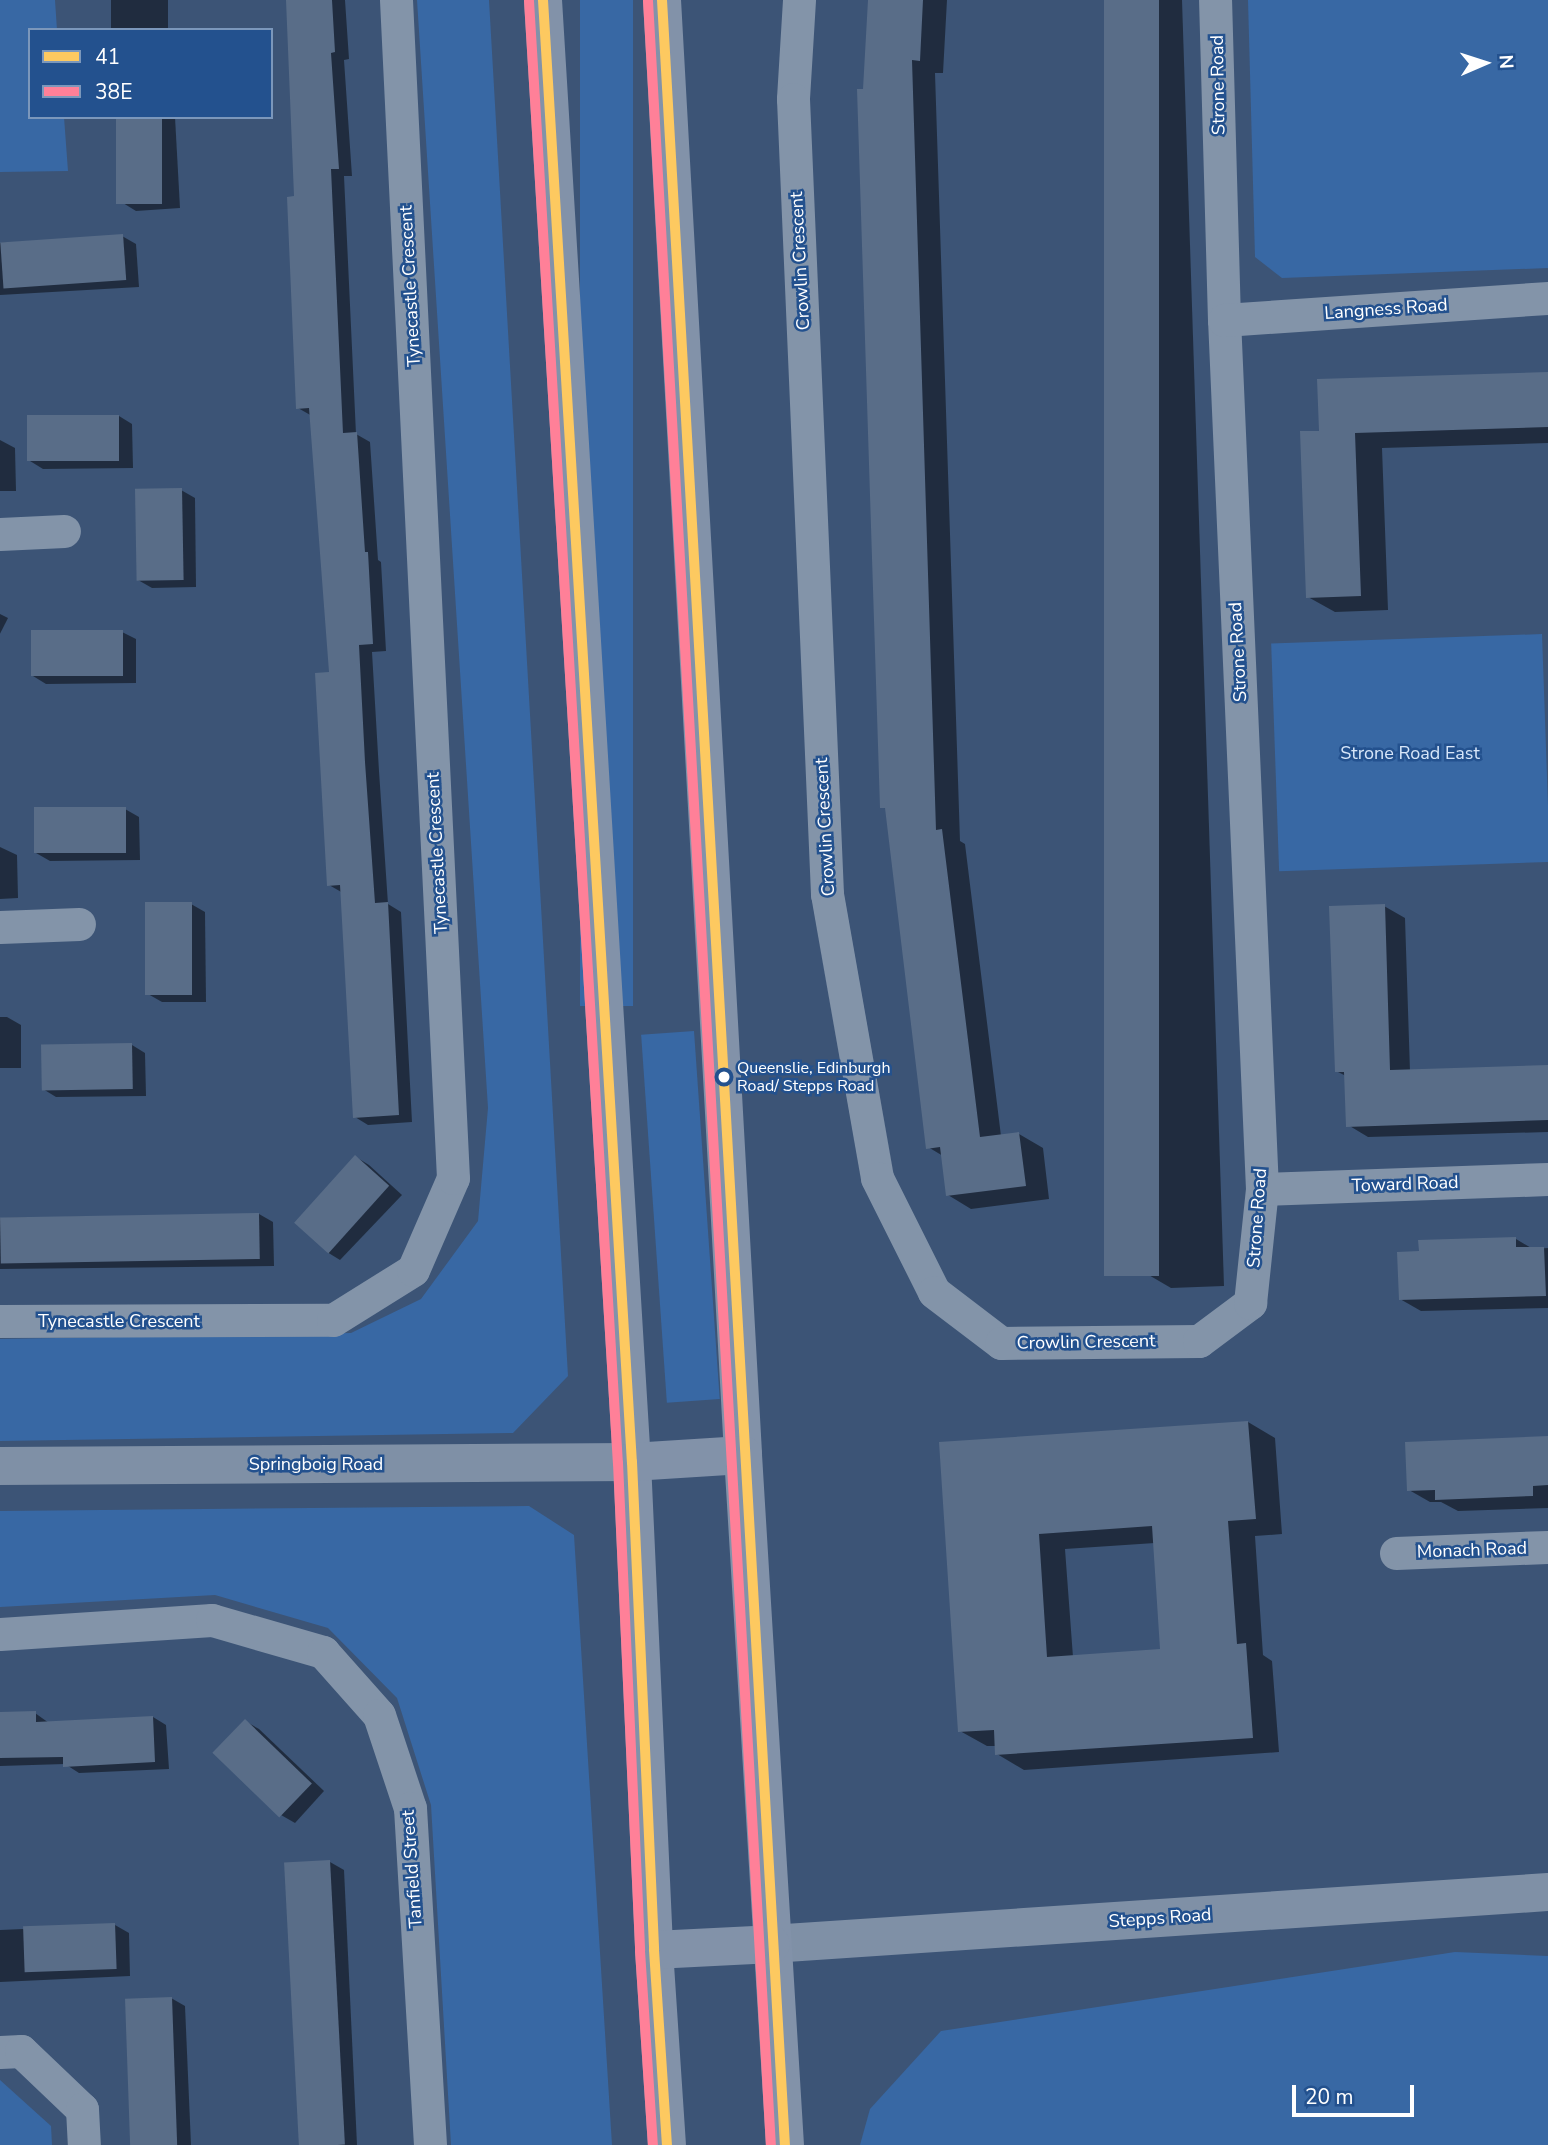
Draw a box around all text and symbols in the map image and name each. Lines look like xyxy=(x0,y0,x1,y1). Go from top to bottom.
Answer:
legend xyxy=(28,28,273,119)
north arrow xyxy=(1450,28,1520,98)
street label: Strone Road xyxy=(1206,35,1230,135)
text: 41 xyxy=(95,43,120,71)
text: N xyxy=(1493,54,1519,70)
text: 38E xyxy=(95,78,132,106)
street label: Crowlin Crescent xyxy=(786,191,814,331)
street label: Tynecastle Crescent xyxy=(395,205,425,367)
street label: Langness Road xyxy=(1324,294,1448,324)
street label: Strone Road xyxy=(1225,602,1251,702)
park label: Strone Road East xyxy=(1340,742,1480,764)
street label: Crowlin Crescent xyxy=(811,757,839,897)
street label: Tynecastle Crescent xyxy=(422,772,452,934)
place label: Queenslie, Edinburgh Road/ Stepps Road xyxy=(737,1058,891,1096)
marker: Queenslie, Edinburgh Road/ Stepps Road xyxy=(717,1070,731,1084)
street label: Strone Road xyxy=(1243,1167,1271,1269)
street label: Toward Road xyxy=(1351,1171,1459,1197)
street label: Tynecastle Crescent xyxy=(38,1310,200,1332)
street label: Crowlin Crescent xyxy=(1016,1330,1156,1354)
street label: Springboig Road xyxy=(249,1453,383,1475)
street label: Monach Road xyxy=(1417,1537,1527,1563)
street label: Tanfield Street xyxy=(397,1809,427,1929)
street label: Stepps Road xyxy=(1108,1904,1212,1932)
scale bar xyxy=(1296,2072,1418,2116)
text: 20 m xyxy=(1305,2083,1354,2111)

